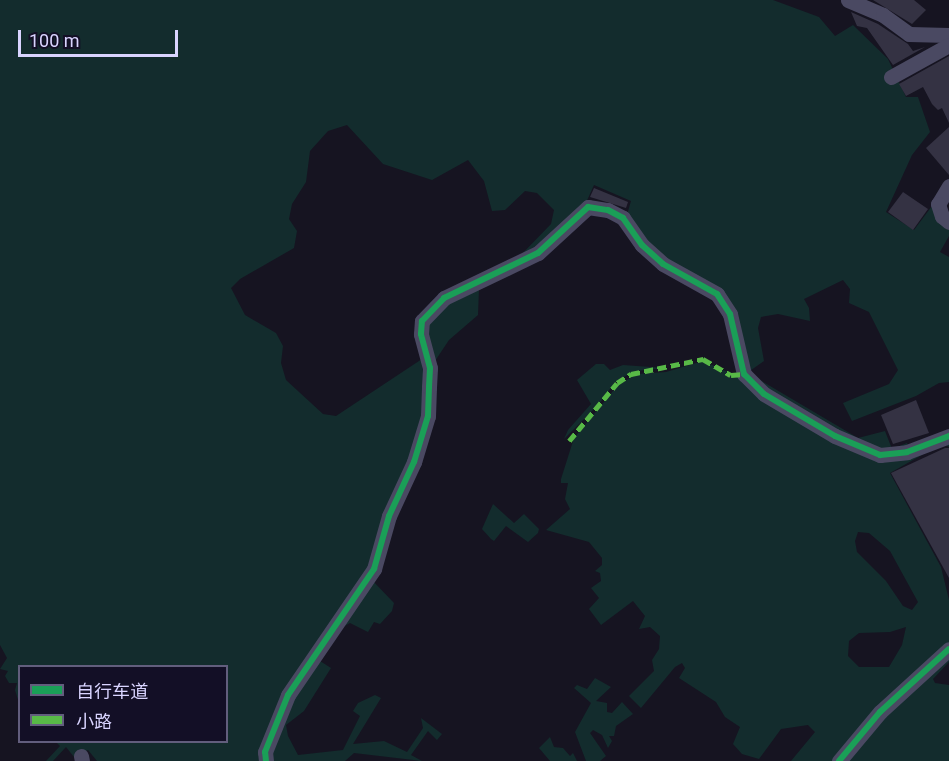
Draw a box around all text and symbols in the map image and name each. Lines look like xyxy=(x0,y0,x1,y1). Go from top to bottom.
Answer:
scale bar xyxy=(21,18,182,56)
text: 100 m xyxy=(29,30,80,51)
legend xyxy=(18,665,228,743)
text: 自行车道 xyxy=(76,681,148,702)
text: 小路 xyxy=(76,711,112,732)

